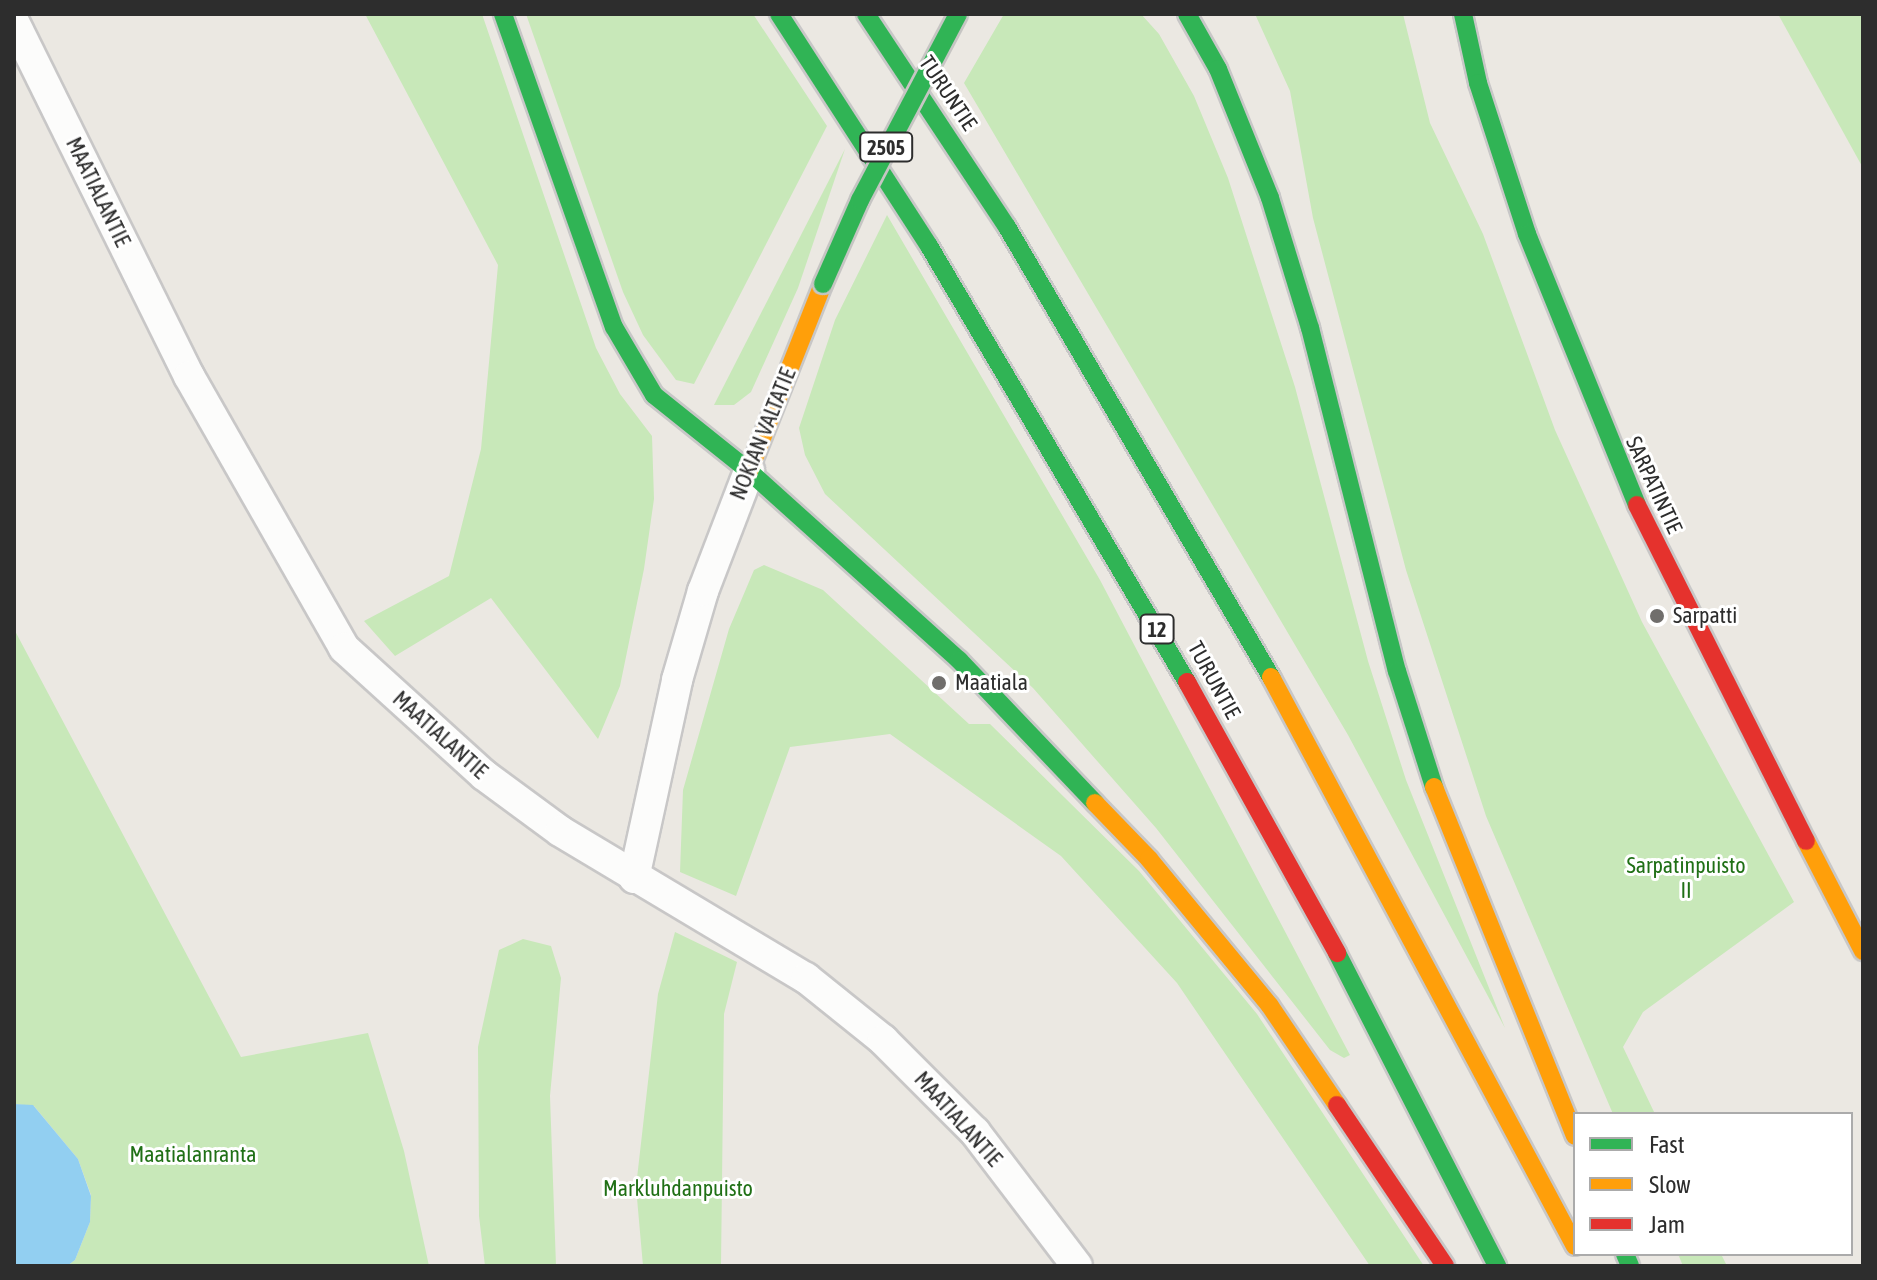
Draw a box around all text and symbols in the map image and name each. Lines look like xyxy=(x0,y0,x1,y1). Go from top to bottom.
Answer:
street label: TURUNTIE xyxy=(914,51,982,135)
road number: 2505 xyxy=(858,131,914,163)
street label: MAATIALANTIE xyxy=(60,133,136,251)
street label: NOKIAN VALTATIE xyxy=(725,364,801,504)
street label: SARPATINTIE xyxy=(1620,432,1688,538)
place label: Sarpatti xyxy=(1673,603,1737,629)
marker: Sarpatti xyxy=(1648,607,1666,625)
road number: 12 xyxy=(1139,613,1175,645)
street label: TURUNTIE xyxy=(1182,637,1246,723)
place label: Maatiala xyxy=(955,670,1028,696)
marker: Maatiala xyxy=(930,674,948,692)
street label: MAATIALANTIE xyxy=(387,686,493,784)
park label: Sarpatinpuisto II xyxy=(1626,852,1746,904)
street label: MAATIALANTIE xyxy=(909,1066,1007,1172)
legend xyxy=(1573,1112,1853,1256)
text: Fast xyxy=(1649,1131,1685,1158)
park label: Maatialanranta xyxy=(129,1142,257,1168)
text: Slow xyxy=(1649,1171,1691,1198)
park label: Markluhdanpuisto xyxy=(603,1176,753,1202)
text: Jam xyxy=(1649,1211,1685,1238)

